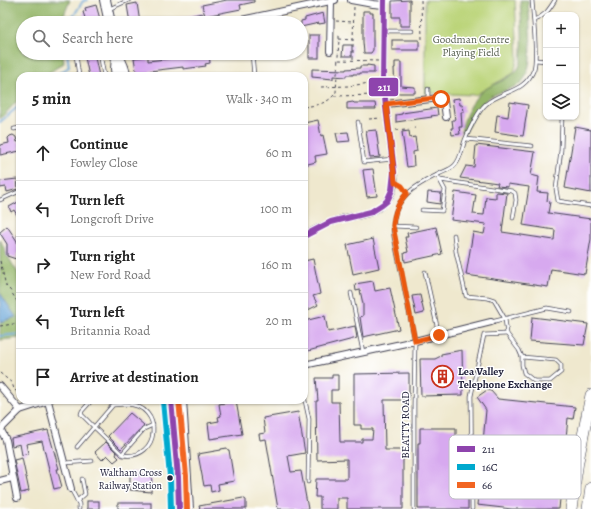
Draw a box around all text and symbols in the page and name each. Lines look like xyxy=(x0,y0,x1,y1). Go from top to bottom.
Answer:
map controls xyxy=(543,12,579,120)
button: + xyxy=(543,12,579,48)
search box xyxy=(16,16,308,60)
icon: search xyxy=(30,27,52,49)
text: Search here xyxy=(62,28,133,48)
park label: Goodman Centre Playing Field xyxy=(433,32,509,60)
button: − xyxy=(543,48,579,84)
line badge: 211 xyxy=(368,77,399,97)
text: 211 xyxy=(377,80,391,95)
button: layers xyxy=(543,84,579,120)
text: 5 min xyxy=(32,87,71,110)
text: Walk · 340 m xyxy=(226,90,292,107)
route start xyxy=(432,90,450,108)
text: Continue xyxy=(70,134,128,154)
icon: ahead xyxy=(32,142,54,164)
text: 60 m xyxy=(266,144,292,161)
text: Fowley Close xyxy=(70,154,138,171)
text: Turn left xyxy=(70,190,125,210)
icon: left xyxy=(32,198,54,220)
text: 100 m xyxy=(260,200,292,217)
text: Longcroft Drive xyxy=(70,210,154,227)
text: Turn right xyxy=(70,246,135,266)
icon: right xyxy=(32,254,54,276)
text: 160 m xyxy=(261,256,292,273)
text: New Ford Road xyxy=(70,266,151,283)
text: Turn left xyxy=(70,302,125,322)
icon: left xyxy=(32,310,54,332)
text: 20 m xyxy=(266,312,292,329)
text: Britannia Road xyxy=(70,322,150,339)
route end xyxy=(430,326,448,344)
building icon: Lea Valley Telephone Exchange xyxy=(429,364,455,390)
place label: Lea Valley Telephone Exchange xyxy=(458,364,552,392)
icon: arrive xyxy=(32,366,54,388)
text: Arrive at destination xyxy=(70,367,199,387)
street label: BEATTY ROAD xyxy=(398,391,413,459)
legend xyxy=(449,435,581,499)
text: 211 xyxy=(482,442,495,457)
text: 16C xyxy=(482,460,498,475)
place label: Waltham Cross Railway Station xyxy=(99,466,163,492)
marker: Waltham Cross Railway Station xyxy=(165,473,175,483)
text: 66 xyxy=(482,478,492,493)

